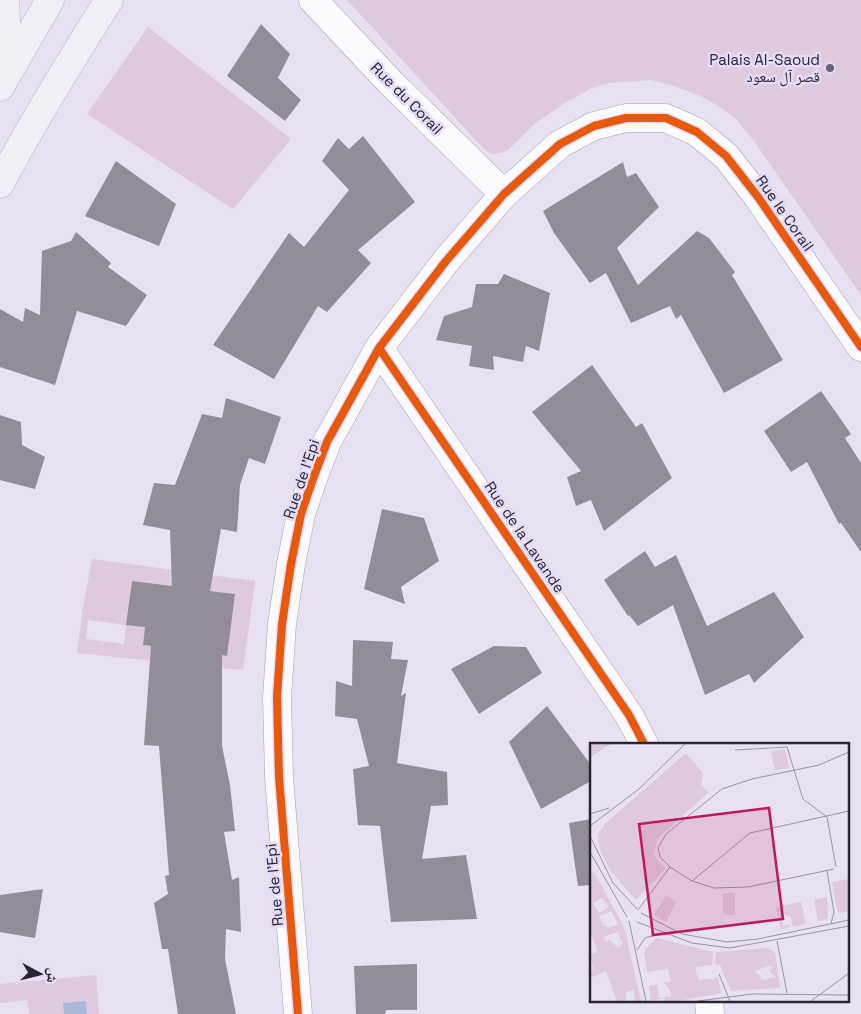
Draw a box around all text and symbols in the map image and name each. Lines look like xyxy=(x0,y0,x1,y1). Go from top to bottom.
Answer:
place label: Palais Al-Saoud قصر آل سعود xyxy=(709,50,820,87)
street label: Rue du Corail xyxy=(367,58,447,138)
marker: Palais Al-Saoud قصر آل سعود xyxy=(824,62,836,74)
street label: Rue le Corail xyxy=(752,171,818,255)
street label: Rue de l'Epi xyxy=(279,437,323,521)
street label: Rue de la Lavande xyxy=(481,478,569,597)
inset map xyxy=(590,743,848,1002)
street label: Rue de l'Epi xyxy=(261,843,287,927)
north arrow xyxy=(15,949,65,999)
text: ش xyxy=(43,967,63,984)

